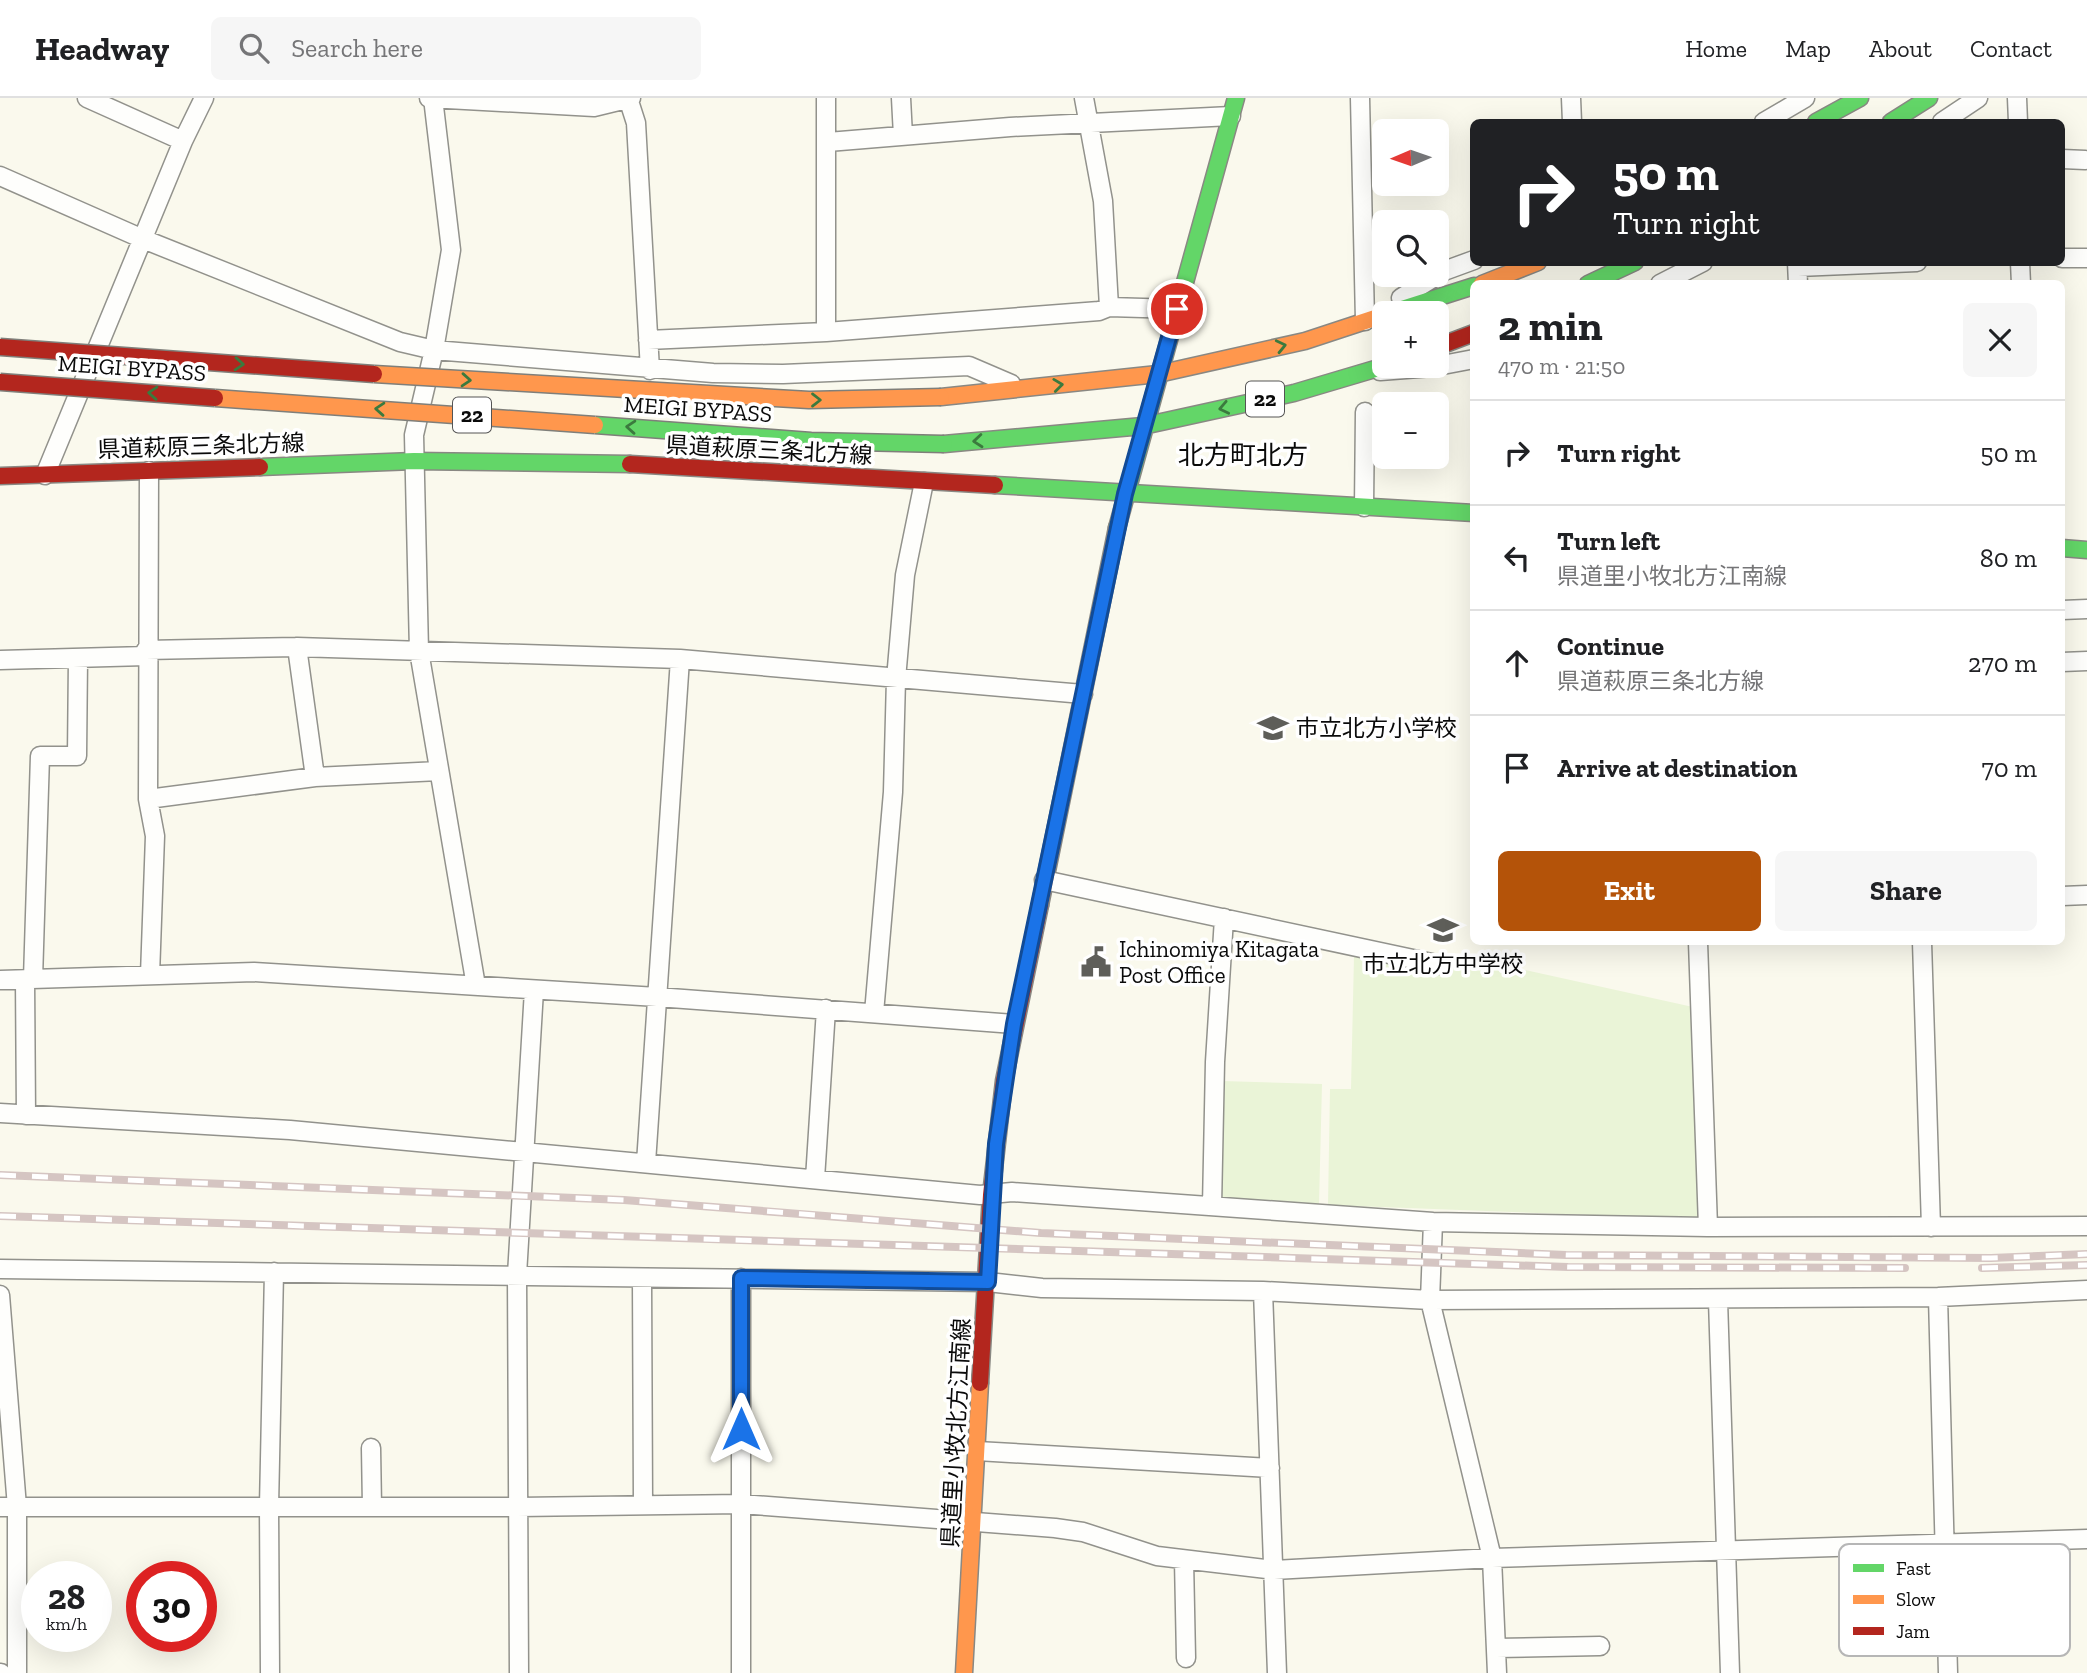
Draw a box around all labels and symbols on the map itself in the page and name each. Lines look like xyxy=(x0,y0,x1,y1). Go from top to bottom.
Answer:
north arrow xyxy=(1372,119,1449,196)
pin xyxy=(1147,279,1207,339)
one-way arrow xyxy=(1275,340,1287,354)
street label: MEIGI BYPASS xyxy=(57,349,207,387)
one-way arrow xyxy=(234,357,245,372)
one-way arrow xyxy=(461,372,472,387)
one-way arrow xyxy=(1052,378,1063,393)
road number: 22 xyxy=(1246,382,1284,416)
one-way arrow xyxy=(147,386,158,401)
street label: MEIGI BYPASS xyxy=(623,390,773,428)
one-way arrow xyxy=(810,392,821,407)
road number: 22 xyxy=(453,398,491,432)
one-way arrow xyxy=(1218,400,1230,415)
one-way arrow xyxy=(374,402,385,417)
one-way arrow xyxy=(626,420,637,435)
street label: 県道萩原三条北方線 xyxy=(97,428,305,464)
street label: 県道萩原三条北方線 xyxy=(665,431,873,469)
one-way arrow xyxy=(972,433,983,448)
district label: 北方町北方 xyxy=(1178,439,1308,471)
school or university icon: 市立北方小学校 xyxy=(1256,711,1290,745)
place label: 市立北方小学校 xyxy=(1296,714,1457,742)
school or university icon: 市立北方中学校 xyxy=(1426,913,1460,947)
place label: Ichinomiya Kitagata Post Office xyxy=(1119,935,1319,989)
public building icon: Ichinomiya Kitagata Post Office xyxy=(1079,945,1113,979)
place label: 市立北方中学校 xyxy=(1363,950,1524,978)
street label: 県道里小牧北方江南線 xyxy=(936,1317,976,1549)
position arrow xyxy=(704,1392,778,1466)
legend xyxy=(1839,1544,2070,1656)
text: Fast xyxy=(1896,1557,1931,1580)
speed limit sign: 30 xyxy=(126,1561,217,1652)
text: Slow xyxy=(1896,1588,1936,1611)
text: Jam xyxy=(1896,1620,1930,1643)

